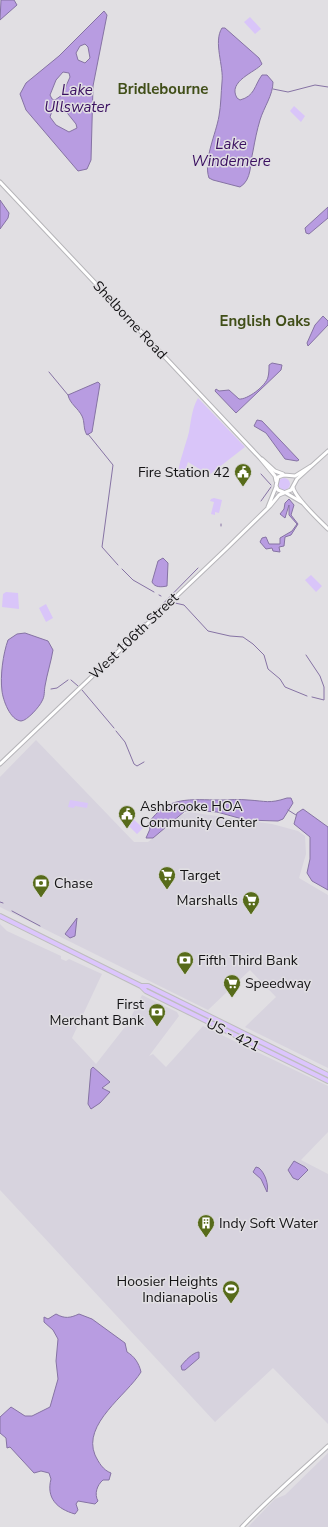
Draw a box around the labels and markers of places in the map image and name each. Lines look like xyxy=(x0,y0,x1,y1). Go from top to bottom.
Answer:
public building icon: Fire Station 42 xyxy=(233,462,253,487)
place label: Fire Station 42 xyxy=(138,463,230,482)
place label: Ashbrooke HOA Community Center xyxy=(140,797,257,832)
public building icon: Ashbrooke HOA Community Center xyxy=(117,804,137,829)
supermarket icon: Target xyxy=(157,865,177,890)
place label: Target xyxy=(180,866,220,885)
bank icon: Chase xyxy=(31,873,51,898)
place label: Chase xyxy=(54,874,93,893)
supermarket icon: Marshalls xyxy=(241,890,261,915)
place label: Marshalls xyxy=(177,891,238,910)
bank icon: Fifth Third Bank xyxy=(175,950,195,975)
place label: Fifth Third Bank xyxy=(198,951,299,970)
supermarket icon: Speedway xyxy=(222,973,242,998)
place label: Speedway xyxy=(245,974,312,993)
place label: First Merchant Bank xyxy=(50,995,145,1030)
bank icon: First Merchant Bank xyxy=(147,1002,167,1027)
building icon: Indy Soft Water xyxy=(196,1213,216,1238)
place label: Indy Soft Water xyxy=(219,1214,318,1233)
place label: Hoosier Heights Indianapolis xyxy=(117,1272,218,1307)
sports icon: Hoosier Heights Indianapolis xyxy=(221,1279,241,1304)

